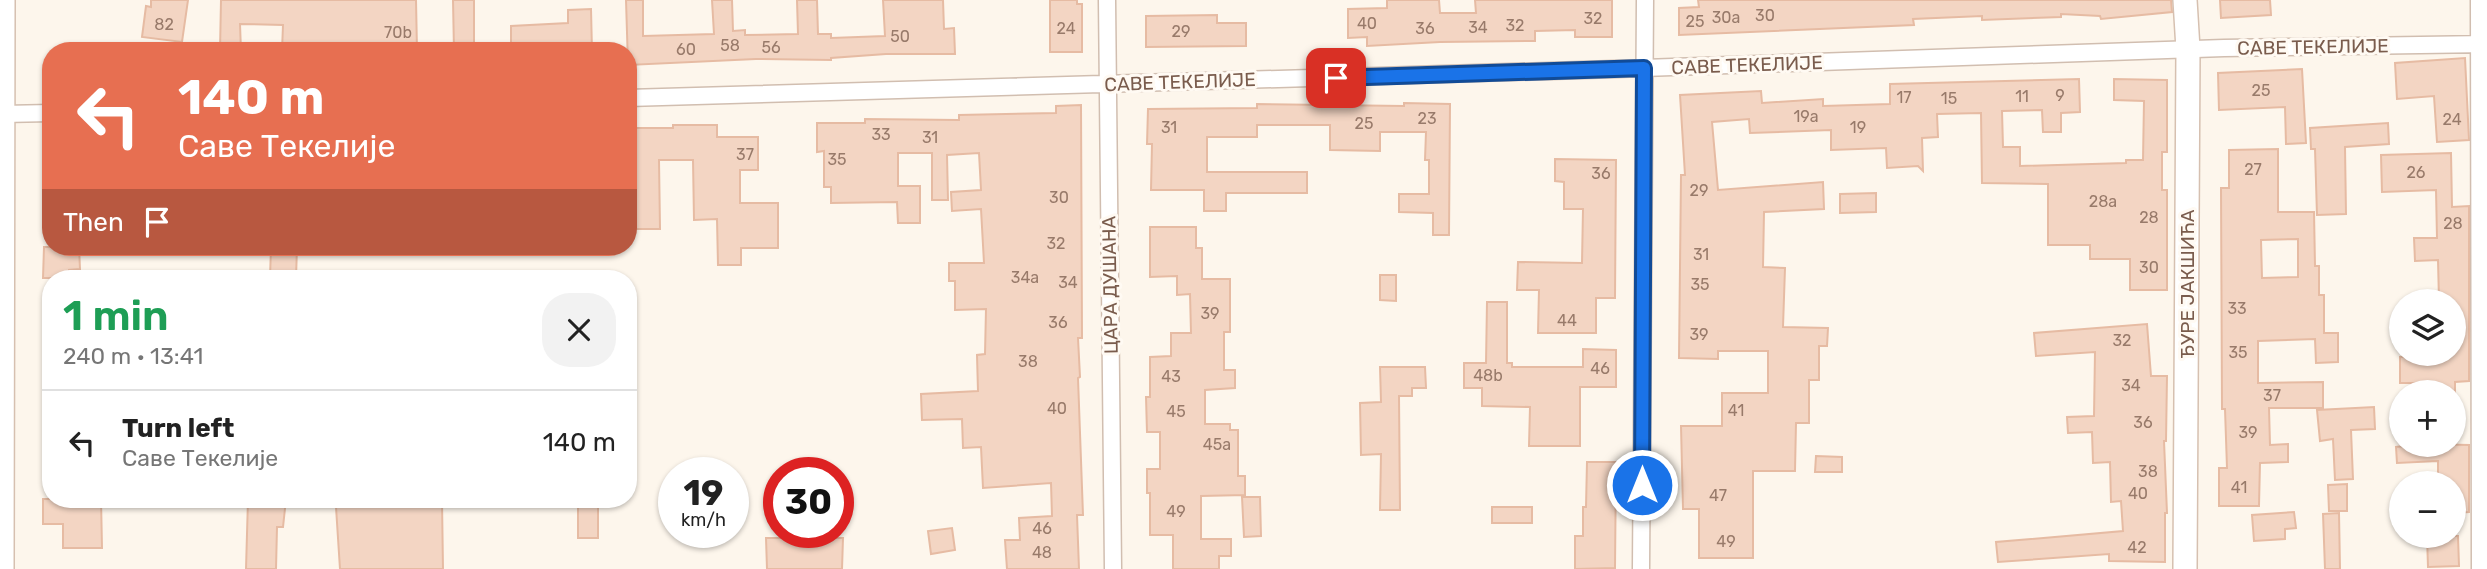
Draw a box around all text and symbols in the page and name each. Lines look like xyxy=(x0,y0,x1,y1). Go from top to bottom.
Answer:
house number: 30 xyxy=(1755,6,1775,25)
house number: 30a xyxy=(1712,8,1740,27)
house number: 32 xyxy=(1583,9,1603,28)
house number: 25 xyxy=(1686,12,1704,31)
house number: 40 xyxy=(1357,14,1377,33)
house number: 82 xyxy=(154,15,174,34)
house number: 32 xyxy=(1505,16,1525,35)
house number: 34 xyxy=(1468,18,1488,37)
house number: 24 xyxy=(1056,19,1076,38)
house number: 36 xyxy=(1415,19,1435,38)
house number: 29 xyxy=(1172,22,1190,41)
house number: 70b xyxy=(384,23,412,42)
house number: 50 xyxy=(890,27,910,46)
street label: САВЕ ТЕКЕЛИЈЕ xyxy=(2237,34,2389,60)
house number: 58 xyxy=(720,36,740,55)
house number: 56 xyxy=(761,38,781,57)
house number: 60 xyxy=(676,40,696,59)
pin xyxy=(1306,48,1366,108)
street label: САВЕ ТЕКЕЛИЈЕ xyxy=(1671,51,1823,79)
icon: arrive xyxy=(1317,59,1355,97)
text: 140 m xyxy=(178,68,324,126)
street label: САВЕ ТЕКЕЛИЈЕ xyxy=(1104,68,1256,96)
icon: left xyxy=(63,70,154,161)
house number: 25 xyxy=(2252,81,2270,100)
house number: 9 xyxy=(2055,86,2065,105)
house number: 11 xyxy=(2015,87,2029,106)
house number: 17 xyxy=(1896,88,1912,107)
house number: 15 xyxy=(1941,89,1957,108)
house number: 19a xyxy=(1793,107,1819,126)
house number: 23 xyxy=(1417,109,1437,128)
house number: 24 xyxy=(2442,110,2462,129)
house number: 25 xyxy=(1355,114,1373,133)
house number: 31 xyxy=(1161,118,1177,137)
house number: 19 xyxy=(1850,118,1866,137)
house number: 33 xyxy=(871,125,891,144)
text: Саве Текелије xyxy=(178,127,395,165)
house number: 31 xyxy=(922,128,938,147)
house number: 37 xyxy=(736,145,754,164)
house number: 35 xyxy=(827,150,847,169)
house number: 27 xyxy=(2244,160,2262,179)
house number: 26 xyxy=(2406,163,2426,182)
house number: 36 xyxy=(1591,164,1611,183)
house number: 29 xyxy=(1690,181,1708,200)
house number: 30 xyxy=(1049,188,1069,207)
house number: 28a xyxy=(2089,192,2117,211)
icon: arrive xyxy=(138,203,176,241)
text: Then xyxy=(63,207,124,238)
house number: 28 xyxy=(2139,208,2159,227)
street label: ЂУРЕ ЈАКШИЋА xyxy=(2176,209,2199,358)
house number: 28 xyxy=(2443,214,2463,233)
street label: ЦАРА ДУШАНА xyxy=(1097,215,1123,354)
house number: 32 xyxy=(1046,234,1066,253)
house number: 31 xyxy=(1693,245,1709,264)
house number: 30 xyxy=(2139,258,2159,277)
house number: 34a xyxy=(1011,268,1039,287)
house number: 34 xyxy=(1058,273,1078,292)
house number: 35 xyxy=(1690,275,1710,294)
map controls xyxy=(2389,289,2466,548)
button: layers xyxy=(2389,289,2466,366)
text: 1 min xyxy=(63,291,169,341)
button: close xyxy=(542,293,616,367)
house number: 33 xyxy=(2227,299,2247,318)
house number: 39 xyxy=(1200,304,1220,323)
house number: 44 xyxy=(1557,311,1577,330)
house number: 36 xyxy=(1048,313,1068,332)
house number: 39 xyxy=(1689,325,1709,344)
house number: 32 xyxy=(2112,331,2132,350)
text: 240 m · 13:41 xyxy=(63,342,203,370)
house number: 35 xyxy=(2228,343,2248,362)
house number: 38 xyxy=(1018,352,1038,371)
house number: 46 xyxy=(1590,359,1610,378)
house number: 48b xyxy=(1473,366,1503,385)
house number: 43 xyxy=(1161,367,1181,386)
house number: 34 xyxy=(2121,376,2141,395)
button: + xyxy=(2389,380,2466,457)
house number: 37 xyxy=(2263,386,2281,405)
house number: 40 xyxy=(1047,399,1067,418)
house number: 41 xyxy=(1728,401,1744,420)
house number: 45 xyxy=(1166,402,1186,421)
text: Turn left xyxy=(122,413,234,444)
house number: 36 xyxy=(2133,413,2153,432)
house number: 39 xyxy=(2238,423,2258,442)
icon: left xyxy=(63,424,101,462)
text: 140 m xyxy=(543,427,616,458)
house number: 45a xyxy=(1203,435,1231,454)
text: Саве Текелије xyxy=(122,444,278,472)
position arrow xyxy=(1605,448,1679,522)
speed limit sign: 30 xyxy=(763,457,854,548)
house number: 38 xyxy=(2138,462,2158,481)
button: − xyxy=(2389,471,2466,548)
text: 19 xyxy=(684,472,723,514)
house number: 41 xyxy=(2231,478,2247,497)
house number: 40 xyxy=(2128,484,2148,503)
house number: 47 xyxy=(1709,486,1727,505)
house number: 49 xyxy=(1166,502,1186,521)
text: km/h xyxy=(681,509,726,531)
house number: 46 xyxy=(1032,519,1052,538)
house number: 49 xyxy=(1716,532,1736,551)
house number: 42 xyxy=(2127,538,2147,557)
house number: 48 xyxy=(1032,543,1052,562)

